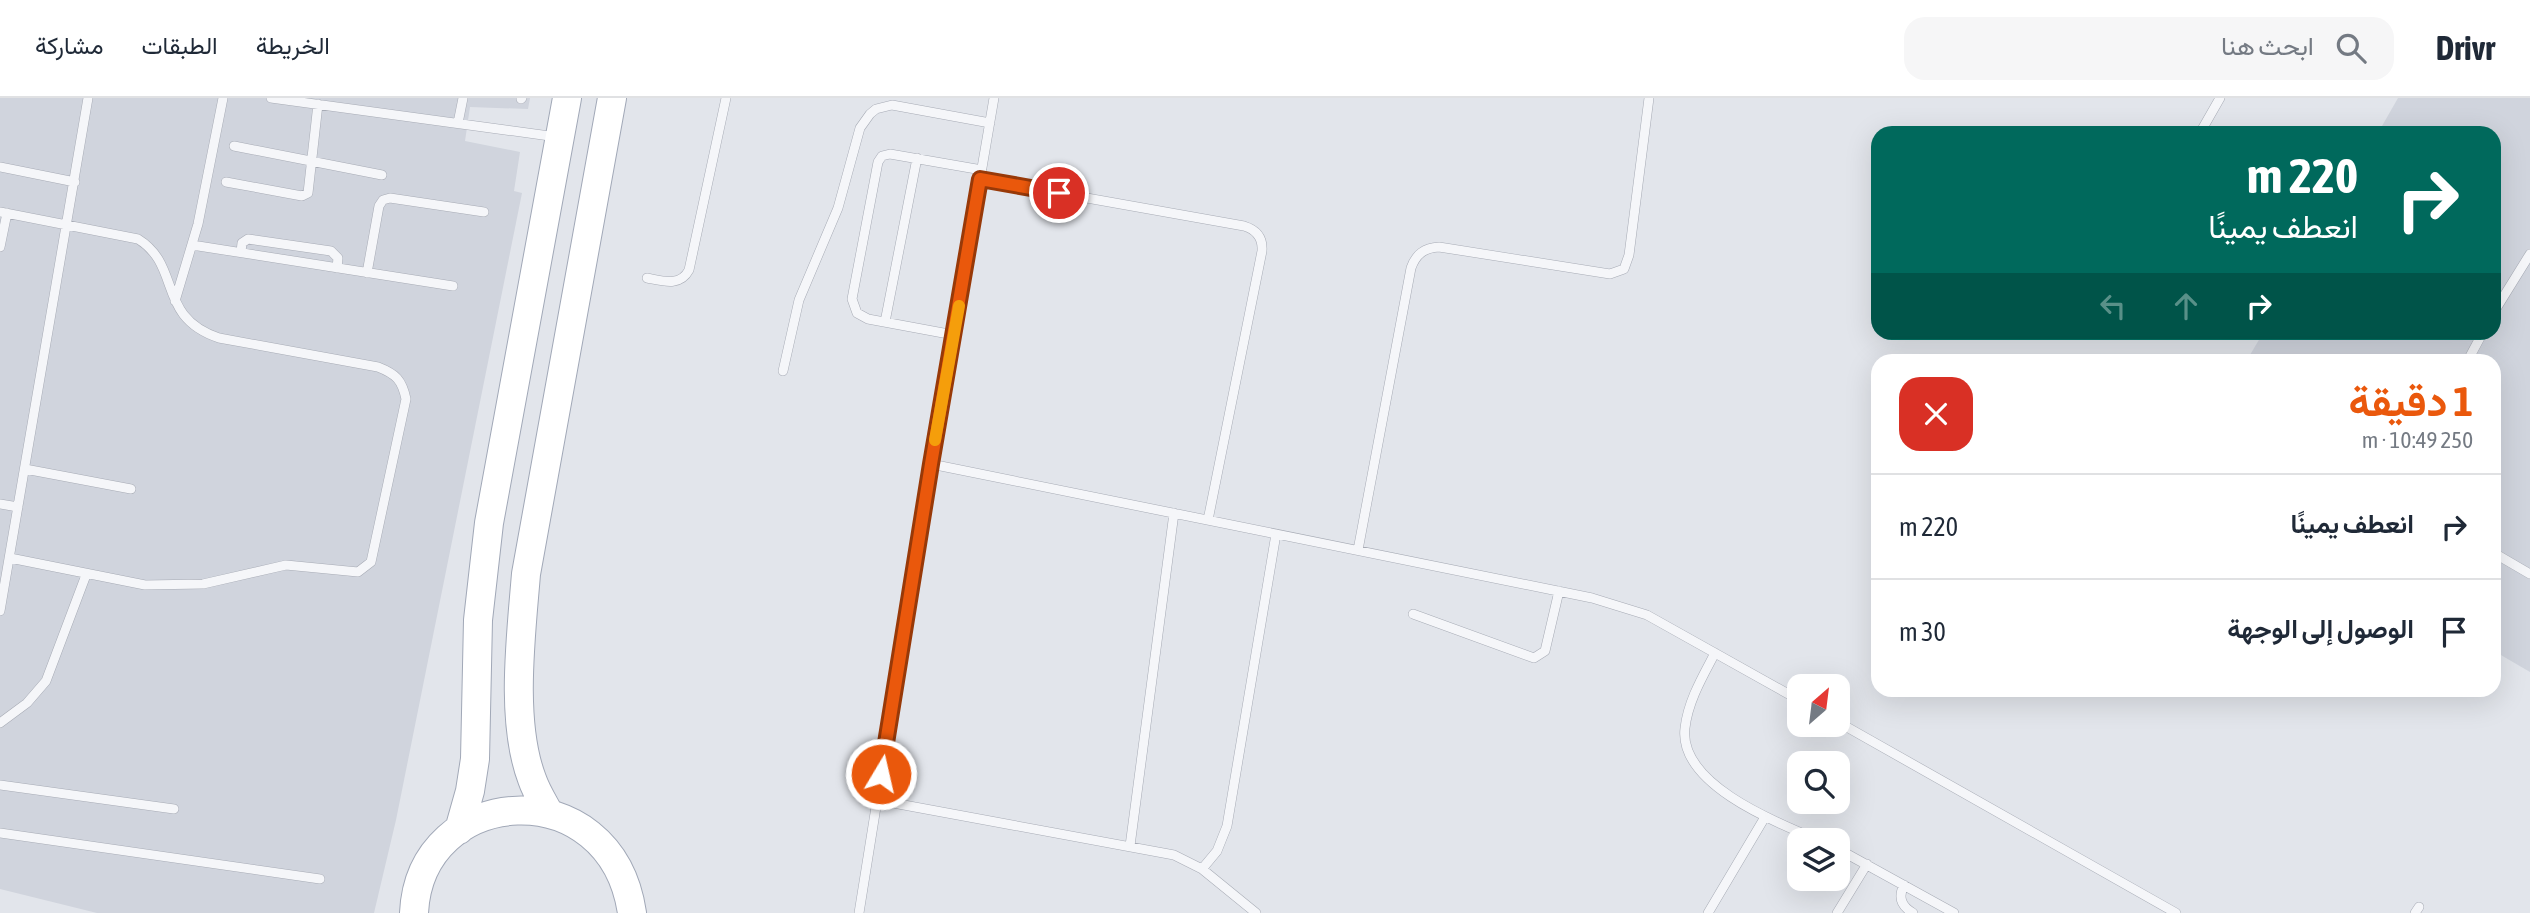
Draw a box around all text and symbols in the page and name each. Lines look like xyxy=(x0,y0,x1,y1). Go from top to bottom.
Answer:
search box xyxy=(1904,17,2394,80)
icon: search xyxy=(2332,29,2370,67)
text: Drivr xyxy=(2436,29,2495,67)
text: ابحث هنا xyxy=(2221,31,2314,61)
text: مشاركة xyxy=(35,32,103,59)
text: الطبقات xyxy=(141,32,218,59)
text: الخريطة xyxy=(256,32,330,59)
text: 220 m xyxy=(2247,147,2358,203)
icon: right xyxy=(2382,154,2473,245)
pin xyxy=(1029,163,1089,223)
icon: arrive xyxy=(1040,174,1078,212)
text: انعطف يمينًا xyxy=(2208,208,2358,245)
icon: left xyxy=(2094,287,2132,325)
icon: ahead xyxy=(2167,287,2205,325)
icon: right xyxy=(2240,287,2278,325)
button: close xyxy=(1899,377,1973,451)
text: 1 دقيقة xyxy=(2348,377,2473,425)
text: 250 m · 10:49 xyxy=(2362,427,2473,453)
icon: right xyxy=(2435,508,2473,546)
text: انعطف يمينًا xyxy=(2291,509,2414,539)
text: 220 m xyxy=(1899,512,1958,542)
icon: arrive xyxy=(2435,613,2473,651)
text: الوصول إلى الوجهة xyxy=(2227,614,2414,644)
text: 30 m xyxy=(1899,617,1946,647)
north arrow xyxy=(1787,674,1850,737)
map controls xyxy=(1787,674,1850,891)
position arrow xyxy=(844,737,918,811)
button: search xyxy=(1787,751,1850,814)
button: layers xyxy=(1787,828,1850,891)

